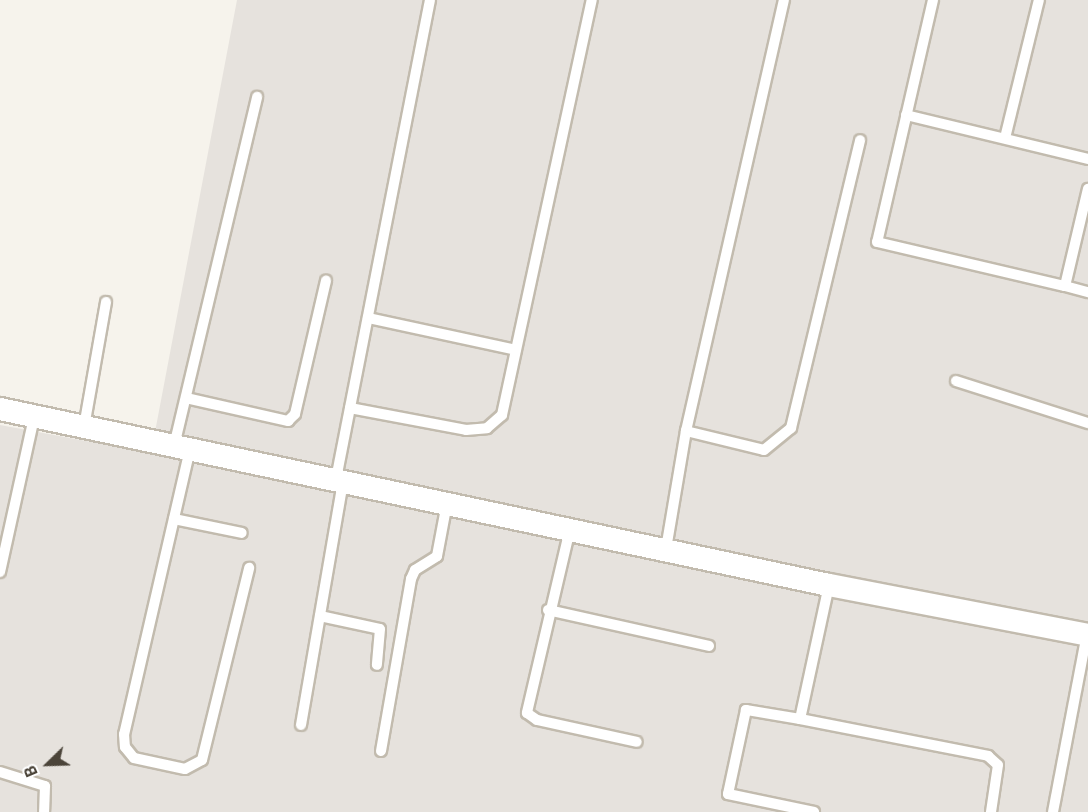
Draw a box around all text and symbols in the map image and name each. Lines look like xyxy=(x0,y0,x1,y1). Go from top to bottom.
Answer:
north arrow xyxy=(18,734,78,794)
text: B xyxy=(20,763,42,780)

